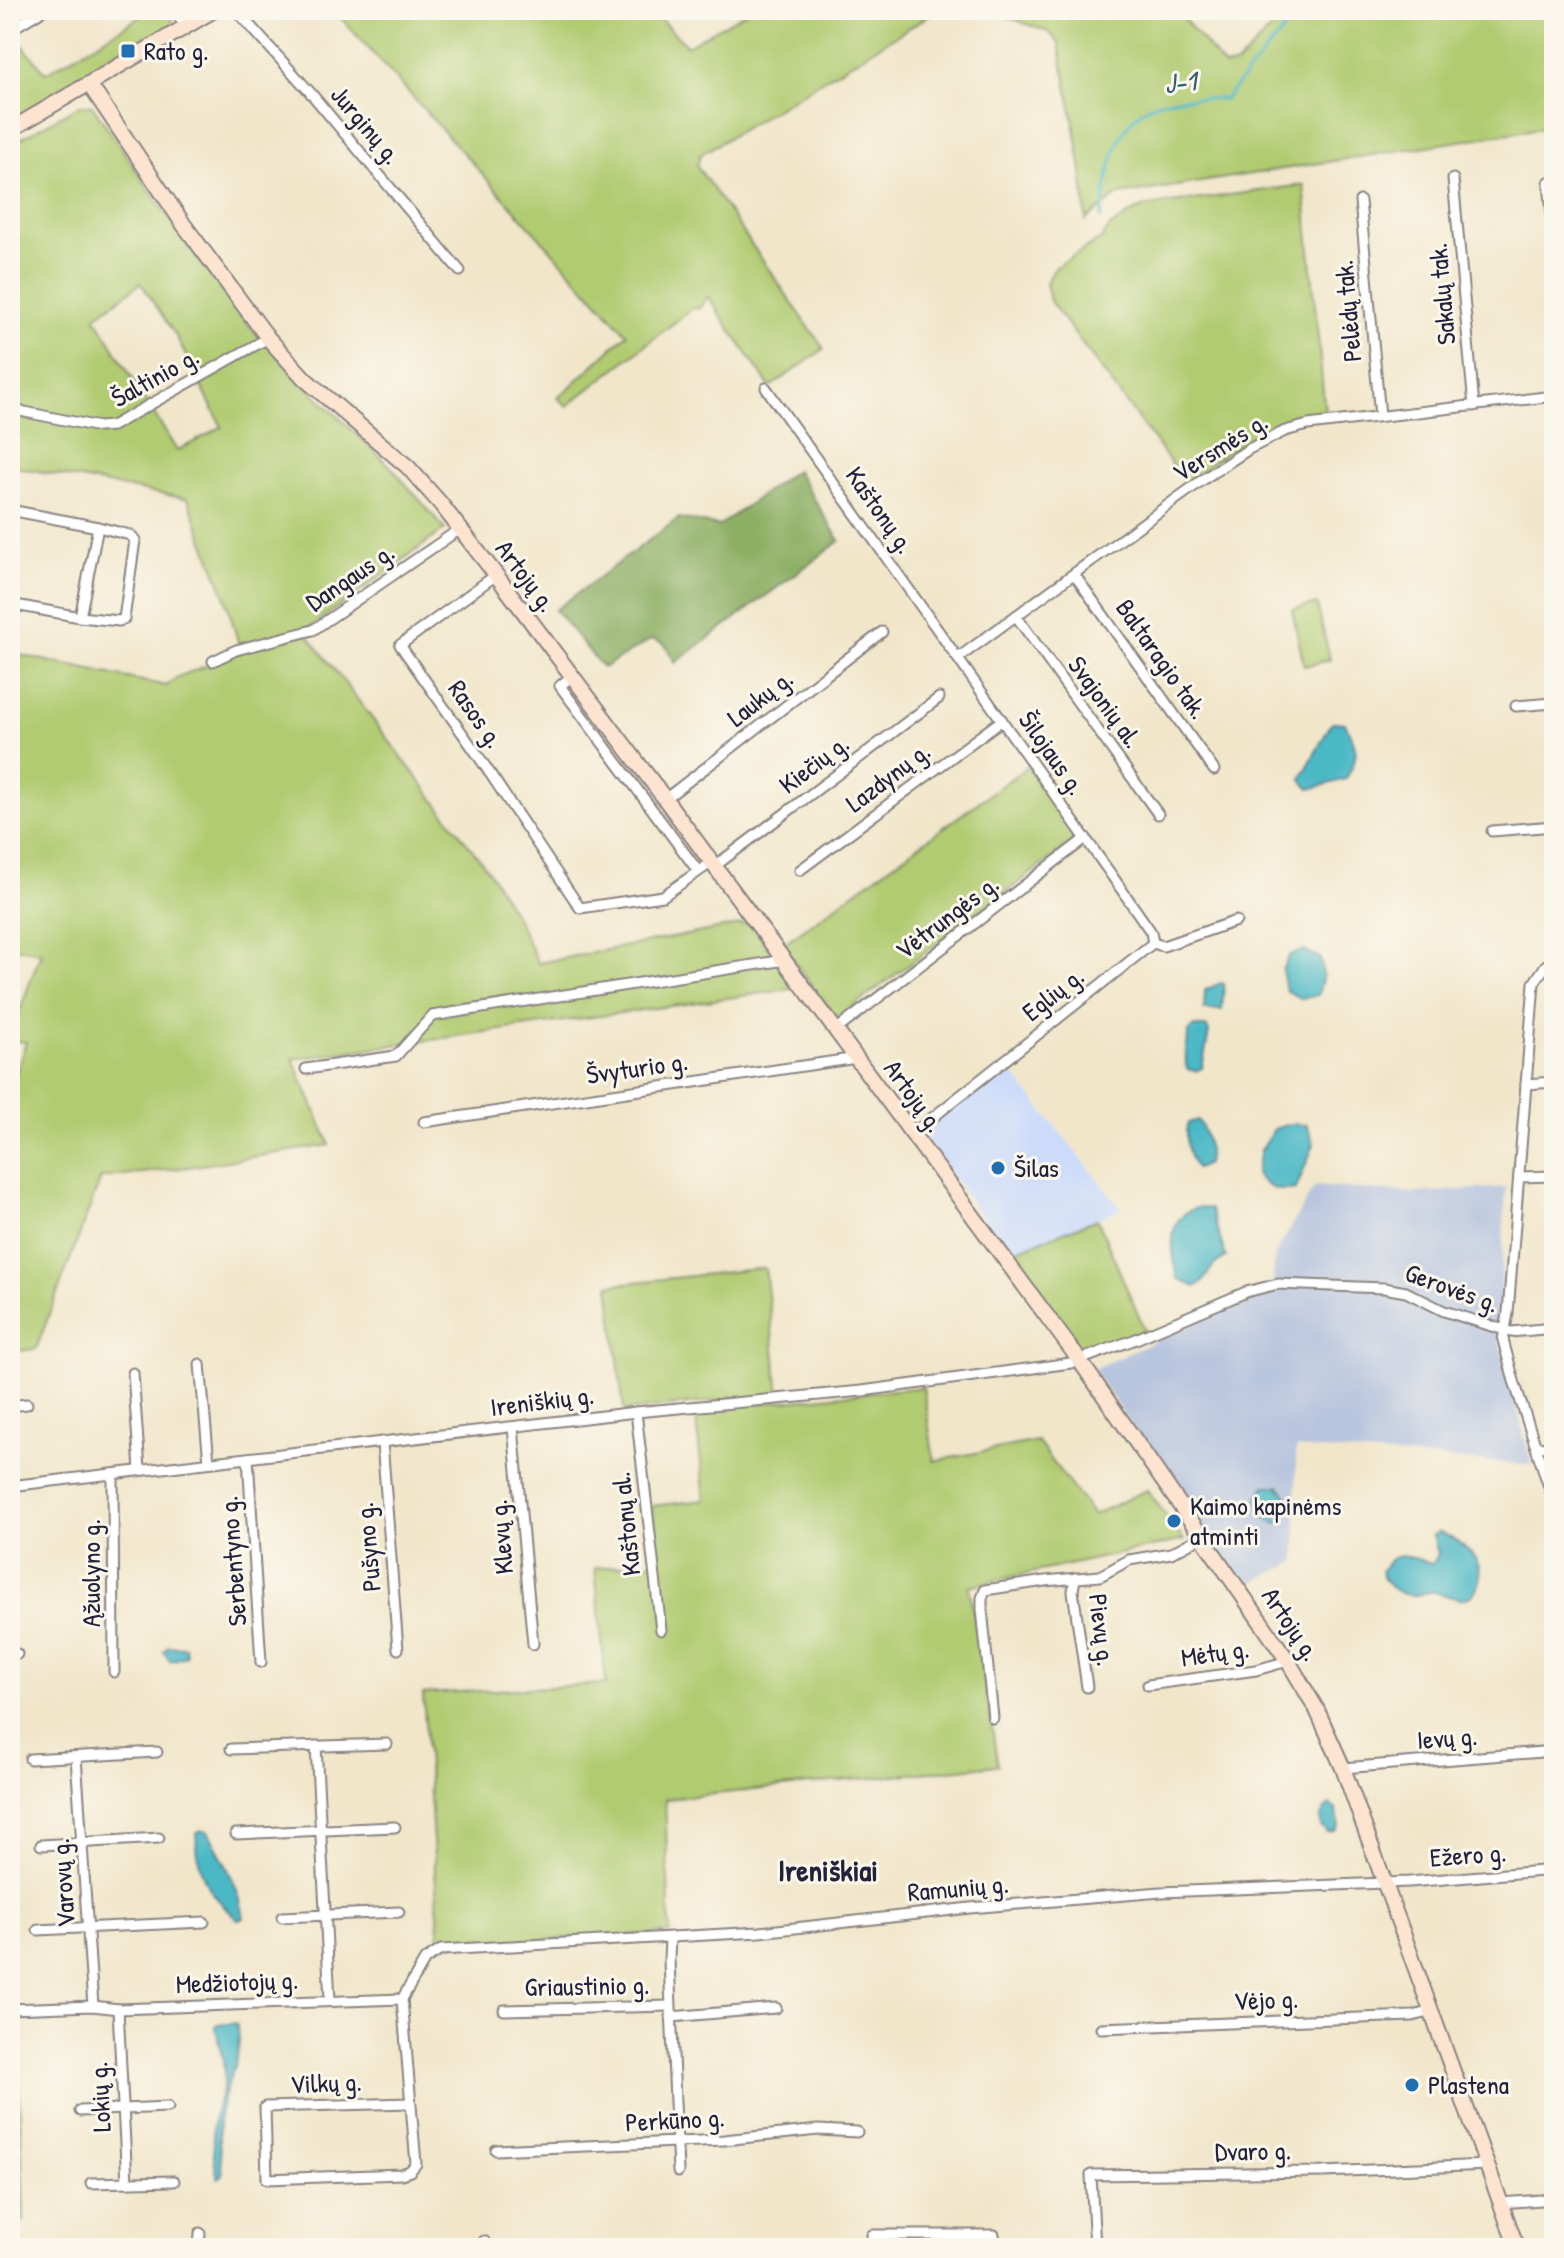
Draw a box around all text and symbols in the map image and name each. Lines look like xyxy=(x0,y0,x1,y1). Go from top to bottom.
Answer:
place label: Rato g. xyxy=(144,33,209,68)
marker: Rato g. xyxy=(119,42,137,60)
water label: J-1 xyxy=(1162,61,1202,103)
street label: Jurginų g. xyxy=(323,78,410,171)
street label: Sakalų tak. xyxy=(1420,242,1463,346)
street label: Pelėdų tak. xyxy=(1326,259,1369,363)
street label: Šaltinio g. xyxy=(105,338,205,415)
street label: Versmės g. xyxy=(1165,404,1274,490)
street label: Kaštonų g. xyxy=(838,459,923,560)
street label: Artojų g. xyxy=(488,533,565,619)
street label: Dangaus g. xyxy=(299,534,401,619)
street label: Baltaragio tak. xyxy=(1108,592,1217,726)
street label: Svajonių al. xyxy=(1060,649,1151,755)
street label: Laukų g. xyxy=(720,661,800,734)
street label: Rasos g. xyxy=(440,673,512,755)
street label: Šilojaus g. xyxy=(1011,704,1094,802)
street label: Kiečių g. xyxy=(772,726,856,801)
street label: Lazdynų g. xyxy=(838,733,937,820)
street label: Vėtrungės g. xyxy=(888,866,1006,967)
street label: Eglių g. xyxy=(1015,958,1091,1029)
street label: Švyturio g. xyxy=(584,1043,690,1092)
street label: Artojų g. xyxy=(876,1052,953,1139)
place label: Šilas xyxy=(1014,1150,1059,1185)
marker: Šilas xyxy=(989,1159,1007,1177)
street label: Gerovės g. xyxy=(1401,1254,1504,1321)
street label: Ireniškių g. xyxy=(488,1377,596,1424)
street label: Kaštonų al. xyxy=(603,1470,648,1578)
place label: Kaimo kapinėms atminti xyxy=(1190,1488,1341,1553)
street label: Serbentyno g. xyxy=(210,1495,255,1627)
street label: Klevų g. xyxy=(480,1498,521,1576)
street label: Pušyno g. xyxy=(346,1501,389,1593)
marker: Kaimo kapinėms atminti xyxy=(1165,1512,1183,1530)
street label: Ąžuolyno g. xyxy=(73,1519,108,1627)
street label: Artojų g. xyxy=(1254,1580,1329,1667)
street label: Pievų g. xyxy=(1081,1592,1124,1668)
street label: Mėtų g. xyxy=(1179,1630,1251,1675)
street label: Ievų g. xyxy=(1416,1718,1478,1757)
street label: Ežero g. xyxy=(1429,1834,1507,1875)
street label: Varovų g. xyxy=(42,1837,83,1929)
district label: Ireniškiai xyxy=(778,1850,878,1890)
street label: Ramunių g. xyxy=(906,1866,1010,1909)
street label: Medžiotojų g. xyxy=(175,1962,299,2001)
street label: Griaustinio g. xyxy=(524,1967,650,2004)
street label: Vėjo g. xyxy=(1233,1981,1299,2018)
street label: Lokių g. xyxy=(80,2061,119,2133)
street label: Vilkų g. xyxy=(290,2064,362,2101)
place label: Plastena xyxy=(1428,2067,1509,2102)
marker: Plastena xyxy=(1403,2076,1421,2094)
street label: Perkūno g. xyxy=(624,2099,726,2140)
street label: Dvaro g. xyxy=(1214,2132,1292,2169)

